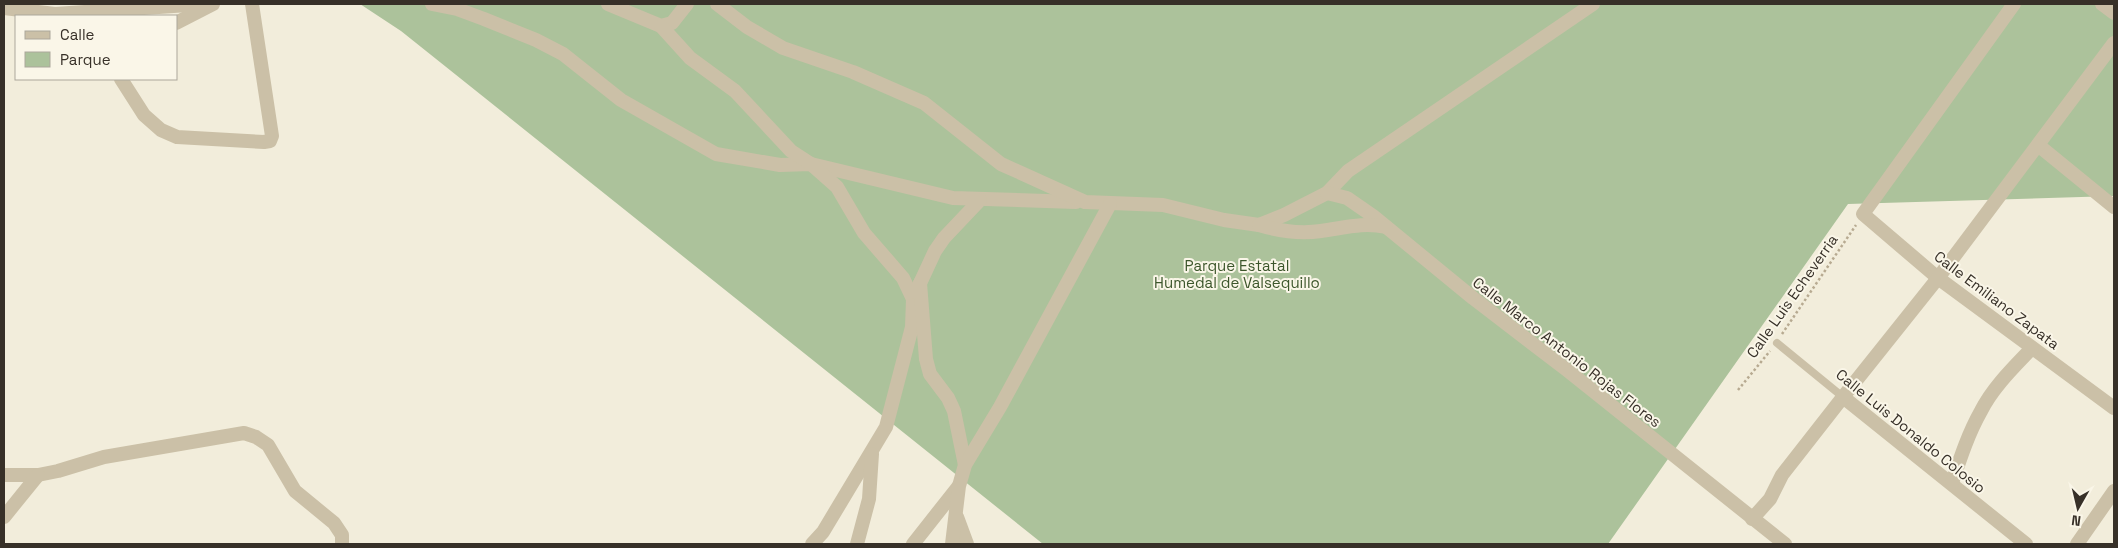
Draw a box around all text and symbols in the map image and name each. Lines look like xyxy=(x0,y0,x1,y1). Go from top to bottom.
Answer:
legend xyxy=(15,15,178,80)
text: Calle xyxy=(60,25,95,44)
text: Parque xyxy=(60,50,111,69)
street label: Calle Luis Echeverria xyxy=(1742,230,1842,361)
street label: Calle Emiliano Zapata xyxy=(1930,247,2064,354)
park label: Parque Estatal Humedal de Valsequillo xyxy=(1154,256,1320,292)
street label: Calle Marco Antonio Rojas Flores xyxy=(1469,273,1665,431)
street label: Calle Luis Donaldo Colosio xyxy=(1832,365,1990,497)
north arrow xyxy=(2053,483,2103,533)
text: N xyxy=(2070,511,2082,530)

